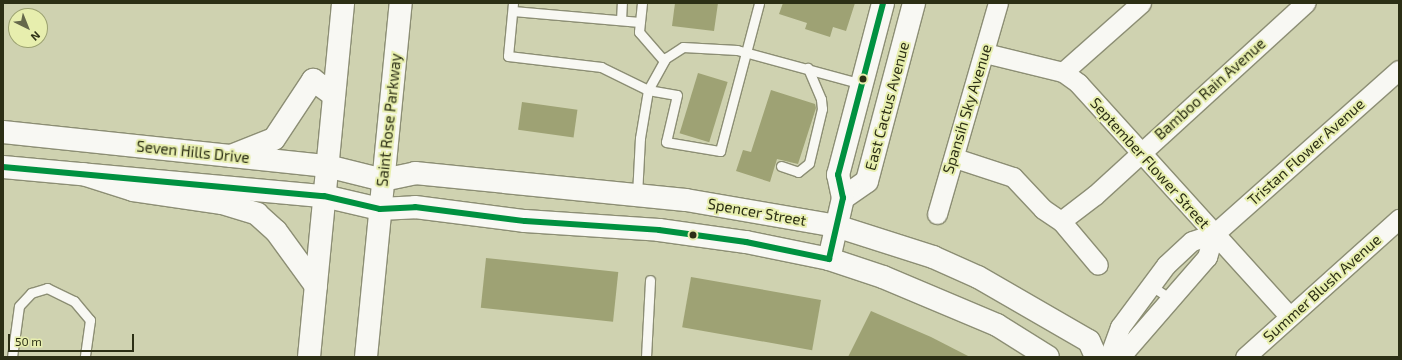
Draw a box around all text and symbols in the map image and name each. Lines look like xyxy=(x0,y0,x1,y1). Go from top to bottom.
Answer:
north arrow xyxy=(8,8,48,48)
text: N xyxy=(29,29,43,44)
street label: Bamboo Rain Avenue xyxy=(1151,34,1269,144)
street label: East Cactus Avenue xyxy=(861,39,913,173)
street label: Spansih Sky Avenue xyxy=(939,42,995,176)
street label: Saint Rose Parkway xyxy=(373,52,405,188)
unlabelled marker xyxy=(858,74,868,84)
street label: September Flower Street xyxy=(1086,94,1214,232)
street label: Tristan Flower Avenue xyxy=(1244,95,1368,209)
street label: Seven Hills Drive xyxy=(136,137,250,167)
street label: Spencer Street xyxy=(706,194,808,230)
unlabelled marker xyxy=(688,230,698,240)
street label: Summer Blush Avenue xyxy=(1259,230,1385,346)
scale bar xyxy=(10,326,136,352)
text: 50 m xyxy=(15,334,42,348)

